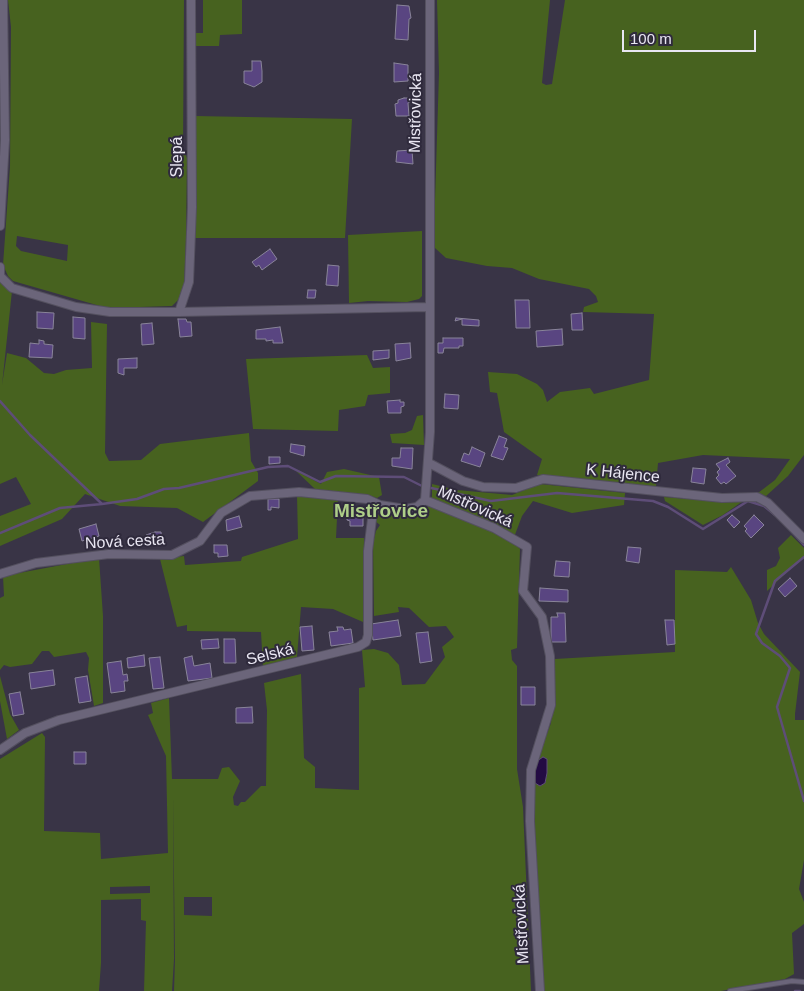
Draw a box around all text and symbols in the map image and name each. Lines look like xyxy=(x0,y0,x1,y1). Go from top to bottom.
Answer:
scale bar xyxy=(624,20,758,52)
text: 100 m xyxy=(630,30,672,47)
street label: Mistřovická xyxy=(406,73,426,153)
street label: Slepá xyxy=(168,137,188,177)
street label: K Hájence xyxy=(585,461,661,487)
street label: Mistřovická xyxy=(435,482,515,532)
district label: Mistřovice xyxy=(334,501,428,523)
street label: Nová cesta xyxy=(85,530,165,554)
street label: Selská xyxy=(244,640,296,670)
street label: Mistřovická xyxy=(510,884,534,964)

